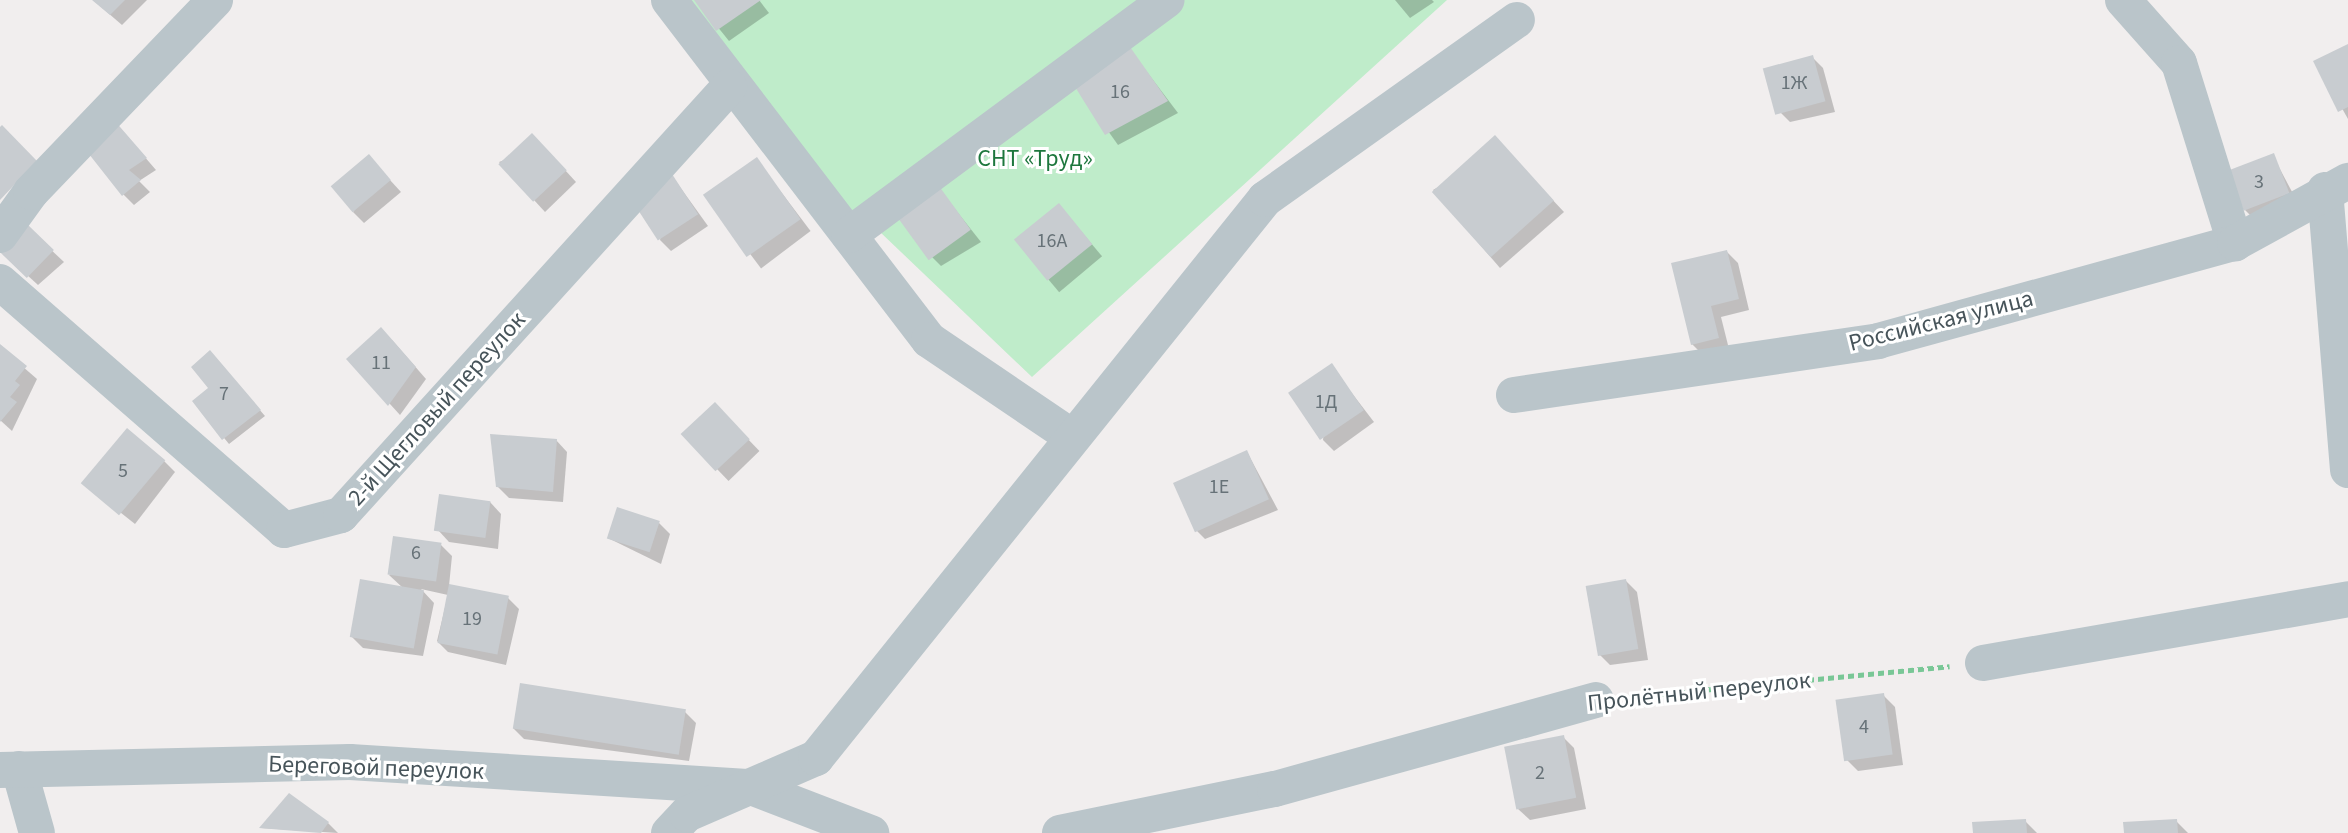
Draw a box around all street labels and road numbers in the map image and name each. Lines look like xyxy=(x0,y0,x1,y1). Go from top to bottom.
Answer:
street label: Российская улица xyxy=(1846,284,2036,358)
street label: 2-й Щегловый переулок xyxy=(342,306,532,512)
street label: Пролётный переулок xyxy=(1586,666,1812,718)
street label: Береговой переулок xyxy=(268,750,484,786)

